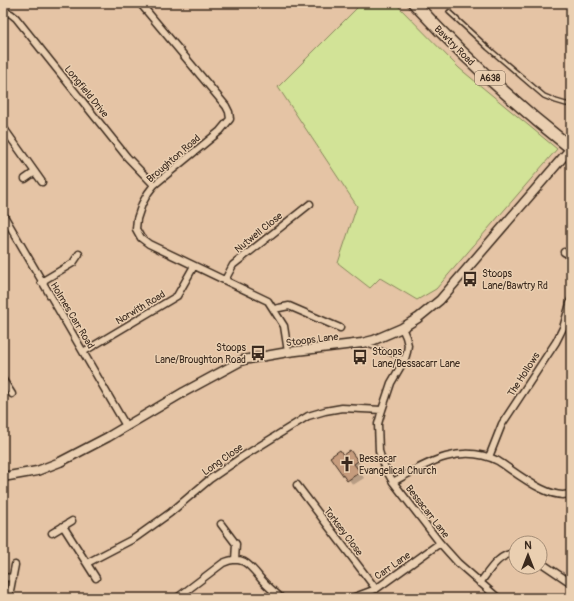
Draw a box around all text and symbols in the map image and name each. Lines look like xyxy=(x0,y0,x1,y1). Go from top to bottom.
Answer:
street label: Bawtry Road xyxy=(432,23,477,68)
street label: Longfield Drive xyxy=(62,63,111,120)
road number: A638 xyxy=(475,71,505,85)
street label: Broughton Road xyxy=(144,132,203,185)
street label: Nutwell Close xyxy=(232,210,285,256)
place label: Stoops Lane/Bawtry Rd xyxy=(482,268,548,292)
bus stop icon: Stoops Lane/Bawtry Rd xyxy=(461,270,479,288)
street label: Holmes Carr Road xyxy=(48,280,97,351)
street label: Norwith Road xyxy=(113,288,168,327)
street label: Stoops Lane xyxy=(285,331,339,349)
place label: Stoops Lane/Broughton Road xyxy=(155,342,247,366)
bus stop icon: Stoops Lane/Broughton Road xyxy=(249,344,267,362)
place label: Stoops Lane/Bessacarr Lane xyxy=(372,346,460,370)
bus stop icon: Stoops Lane/Bessacarr Lane xyxy=(351,348,369,366)
street label: The Hollows xyxy=(505,350,543,399)
street label: Long Close xyxy=(200,441,245,478)
place label: Bessacar Evangelical Church xyxy=(359,453,437,477)
church icon: Bessacar Evangelical Church xyxy=(338,455,356,473)
street label: Bessacarr Lane xyxy=(403,483,452,540)
street label: Torksey Close xyxy=(321,505,365,558)
north arrow xyxy=(508,535,548,575)
text: N xyxy=(524,539,532,552)
street label: Carr Lane xyxy=(372,549,413,582)

